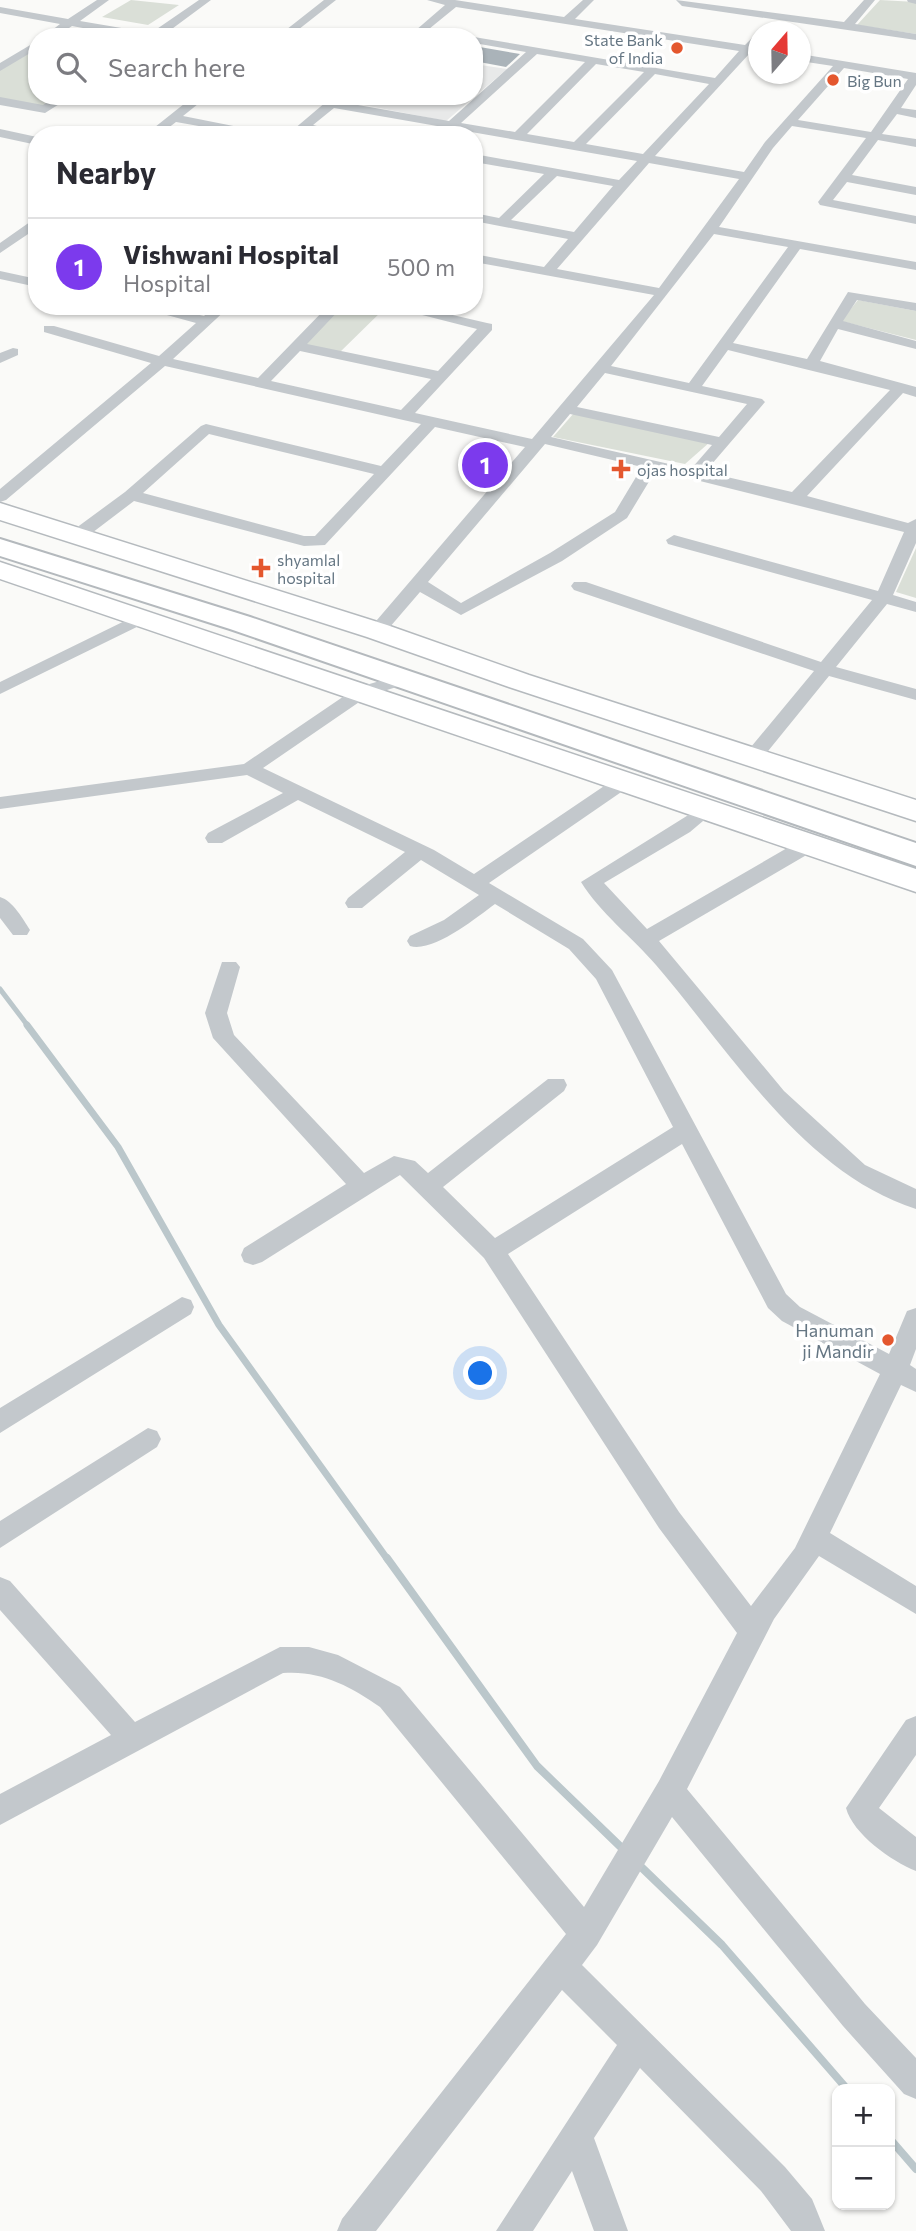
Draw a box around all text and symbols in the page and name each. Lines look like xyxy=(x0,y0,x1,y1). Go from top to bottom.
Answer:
north arrow xyxy=(748,21,811,84)
search box xyxy=(28,28,483,105)
place label: State Bank of India xyxy=(584,30,663,67)
marker: State Bank of India xyxy=(669,40,685,56)
icon: search xyxy=(52,48,90,86)
text: Search here xyxy=(108,51,246,82)
place label: Big Bun xyxy=(847,71,902,90)
marker: Big Bun xyxy=(825,72,841,88)
text: Nearby xyxy=(56,153,156,190)
text: Vishwani Hospital xyxy=(123,238,339,269)
text: 1 xyxy=(74,253,84,281)
text: 500 m xyxy=(387,253,455,281)
text: Hospital xyxy=(123,269,211,297)
pin: 1 xyxy=(462,439,508,491)
marker: ojas hospital xyxy=(611,459,631,479)
place label: ojas hospital xyxy=(637,460,728,479)
place label: shyamlal hospital xyxy=(277,550,340,587)
marker: shyamlal hospital xyxy=(251,558,271,578)
place label: Hanuman ji Mandir xyxy=(795,1319,874,1362)
marker: Hanuman ji Mandir xyxy=(880,1332,896,1348)
your location xyxy=(463,1356,497,1390)
map controls xyxy=(832,2084,895,2210)
button: + xyxy=(832,2084,895,2147)
button: − xyxy=(832,2147,895,2210)

